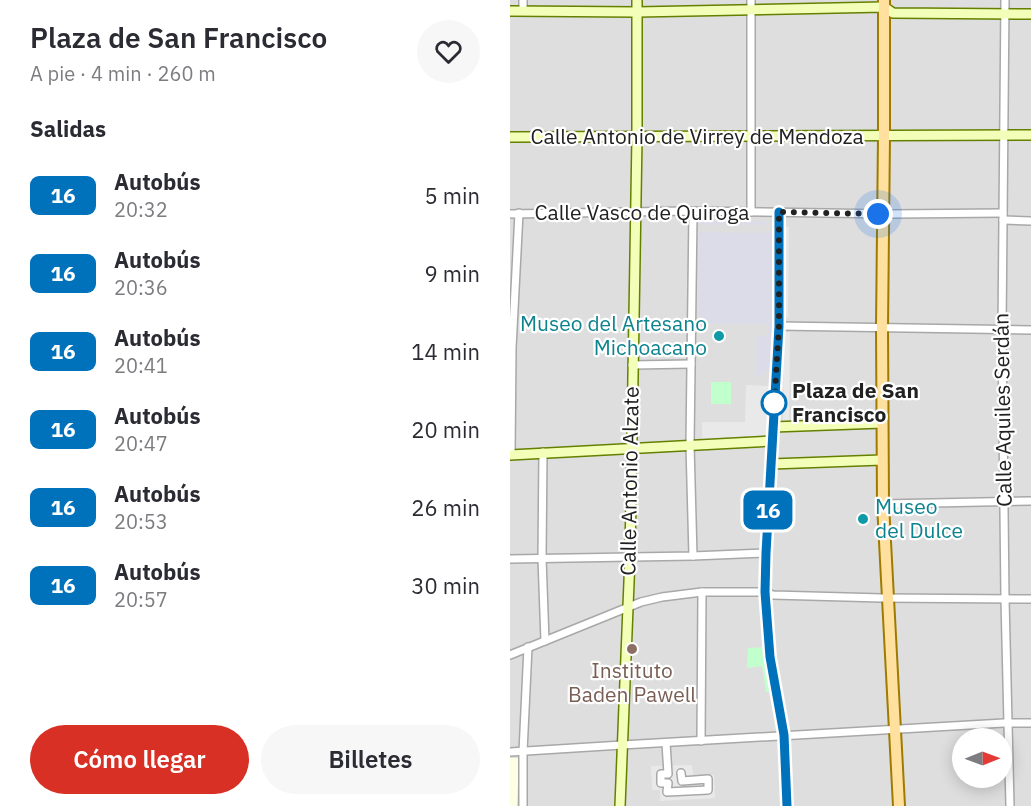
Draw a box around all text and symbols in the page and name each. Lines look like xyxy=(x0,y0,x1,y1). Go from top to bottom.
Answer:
text: Plaza de San Francisco xyxy=(30,19,327,56)
button: heart xyxy=(417,20,480,83)
text: A pie · 4 min · 260 m xyxy=(30,60,216,87)
text: Salidas xyxy=(30,114,106,143)
street label: Calle Antonio de Virrey de Mendoza xyxy=(530,122,864,150)
text: Autobús xyxy=(114,167,201,196)
text: 16 xyxy=(50,181,76,209)
text: 5 min xyxy=(424,181,480,210)
text: 20:32 xyxy=(114,196,168,223)
street label: Calle Vasco de Quiroga xyxy=(534,198,750,226)
your location xyxy=(863,199,893,229)
text: Autobús xyxy=(114,245,201,274)
text: 16 xyxy=(50,259,76,287)
text: 9 min xyxy=(424,259,480,288)
text: 20:36 xyxy=(114,274,168,301)
place label: Museo del Artesano Michoacano xyxy=(520,309,707,361)
street label: Calle Aquiles Serdán xyxy=(986,313,1018,507)
text: Autobús xyxy=(114,323,201,352)
marker: Museo del Artesano Michoacano xyxy=(712,329,726,343)
text: 16 xyxy=(50,337,76,365)
text: 14 min xyxy=(411,337,480,366)
text: 20:41 xyxy=(114,352,168,379)
place label: Plaza de San Francisco xyxy=(792,376,919,428)
street label: Calle Antonio Alzate xyxy=(613,386,645,576)
marker: Plaza de San Francisco xyxy=(761,390,787,416)
text: Autobús xyxy=(114,401,201,430)
text: 16 xyxy=(50,415,76,443)
text: 20 min xyxy=(411,415,480,444)
text: 20:47 xyxy=(114,430,168,457)
text: Autobús xyxy=(114,479,201,508)
line badge: 16 xyxy=(741,490,795,530)
place label: Museo del Dulce xyxy=(875,492,963,544)
text: 16 xyxy=(50,493,76,521)
text: 26 min xyxy=(411,493,480,522)
text: 16 xyxy=(755,496,781,524)
text: 20:53 xyxy=(114,508,168,535)
marker: Museo del Dulce xyxy=(856,512,870,526)
text: Autobús xyxy=(114,557,201,586)
text: 16 xyxy=(50,571,76,599)
text: 30 min xyxy=(411,571,480,600)
text: 20:57 xyxy=(114,586,168,613)
marker: Instituto Baden Pawell xyxy=(625,642,639,656)
place label: Instituto Baden Pawell xyxy=(568,656,696,708)
button: Cómo llegar xyxy=(30,725,249,794)
button: Billetes xyxy=(261,725,480,794)
north arrow xyxy=(952,728,1012,788)
map controls xyxy=(952,728,1012,788)

